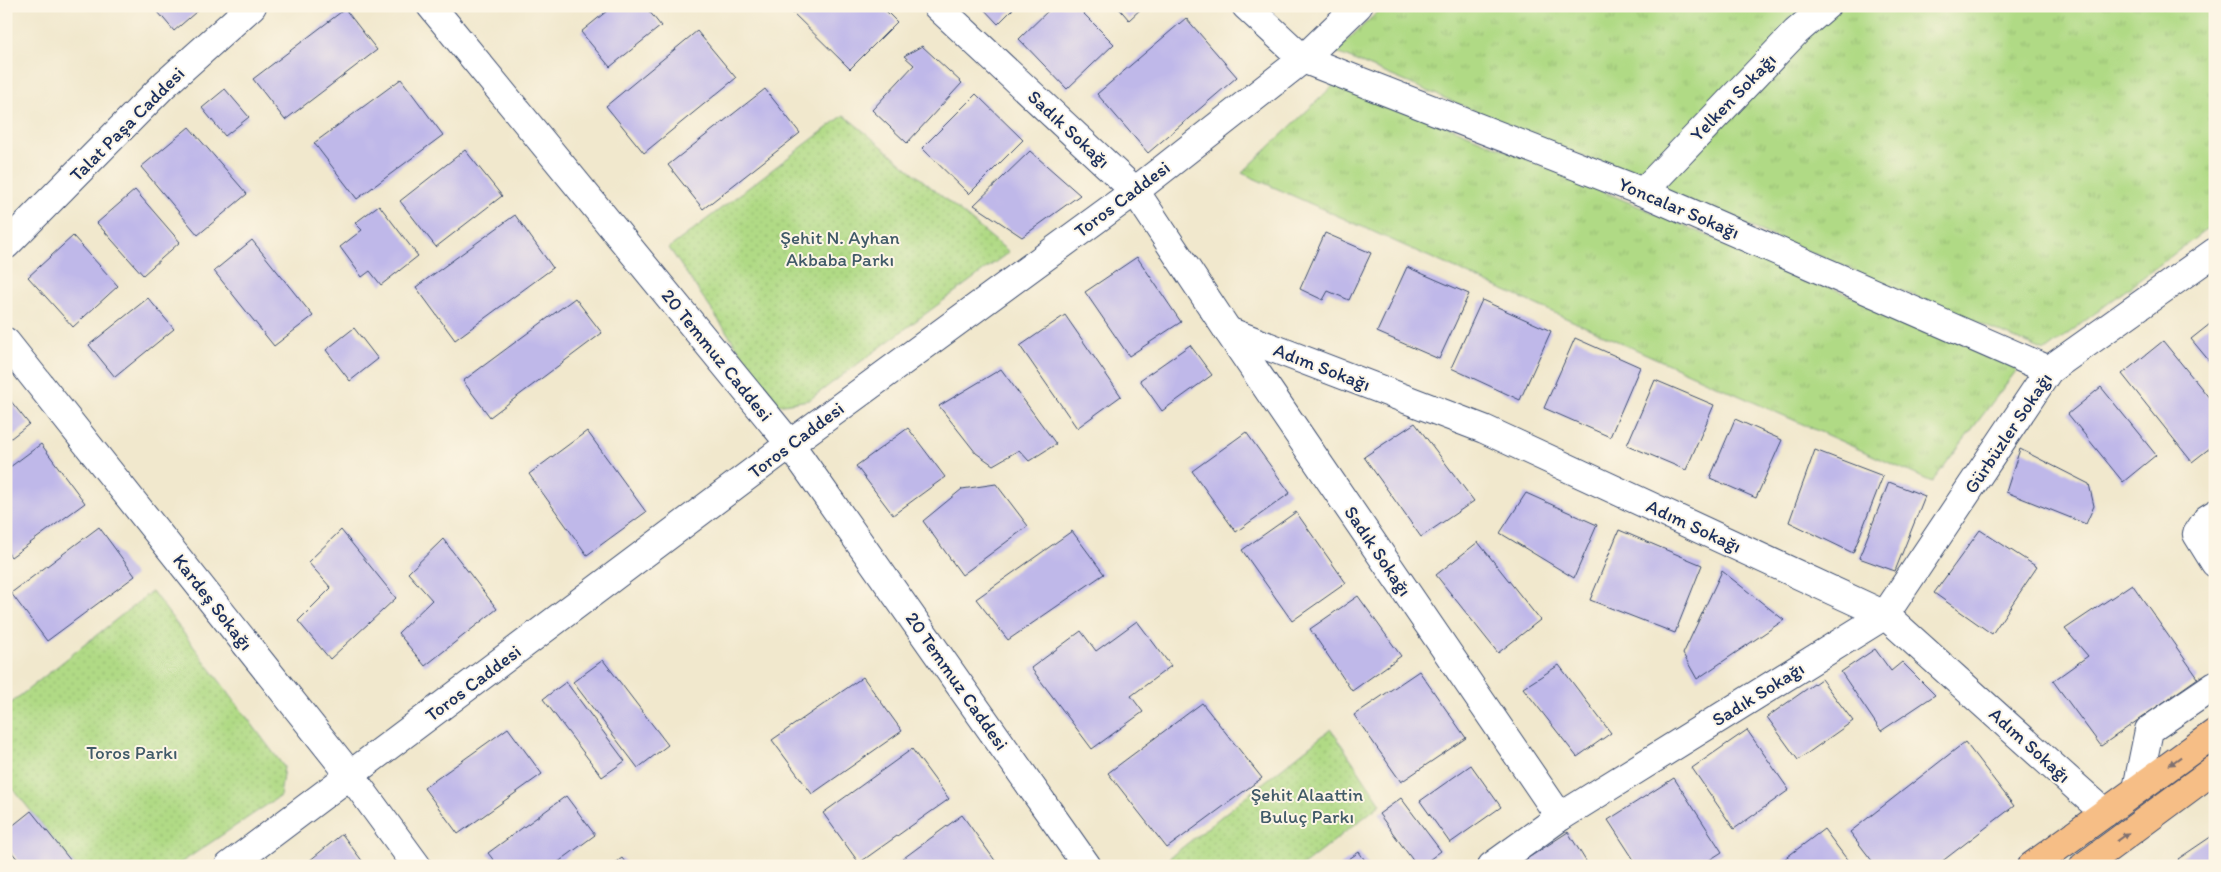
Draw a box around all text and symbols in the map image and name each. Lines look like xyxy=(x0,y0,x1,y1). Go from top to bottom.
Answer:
street label: Yelken Sokağı xyxy=(1685,48,1781,146)
street label: Talat Paşa Caddesi xyxy=(65,62,189,186)
street label: Sadık Sokağı xyxy=(1023,85,1115,173)
street label: Toros Caddesi xyxy=(1070,156,1174,242)
street label: Yoncalar Sokağı xyxy=(1615,172,1743,244)
park label: Şehit N. Ayhan Akbaba Parkı xyxy=(780,226,900,271)
street label: 20 Temmuz Caddesi xyxy=(657,284,777,426)
street label: Adım Sokağı xyxy=(1270,338,1374,396)
street label: Gürbüzler Sokağı xyxy=(1959,368,2057,498)
street label: Toros Caddesi xyxy=(744,397,848,483)
street label: Adım Sokağı xyxy=(1643,494,1745,558)
street label: Sadık Sokağı xyxy=(1339,501,1417,601)
street label: Kardeş Sokağı xyxy=(168,549,258,655)
street label: 20 Temmuz Caddesi xyxy=(901,607,1013,755)
street label: Toros Caddesi xyxy=(421,640,525,726)
street label: Sadık Sokağı xyxy=(1708,657,1808,731)
street label: Adım Sokağı xyxy=(1984,702,2076,788)
park label: Toros Parkı xyxy=(86,741,178,764)
one-way arrow xyxy=(2168,756,2182,766)
park label: Şehit Alaattin Buluç Parkı xyxy=(1251,783,1364,828)
one-way arrow xyxy=(2116,832,2130,842)

